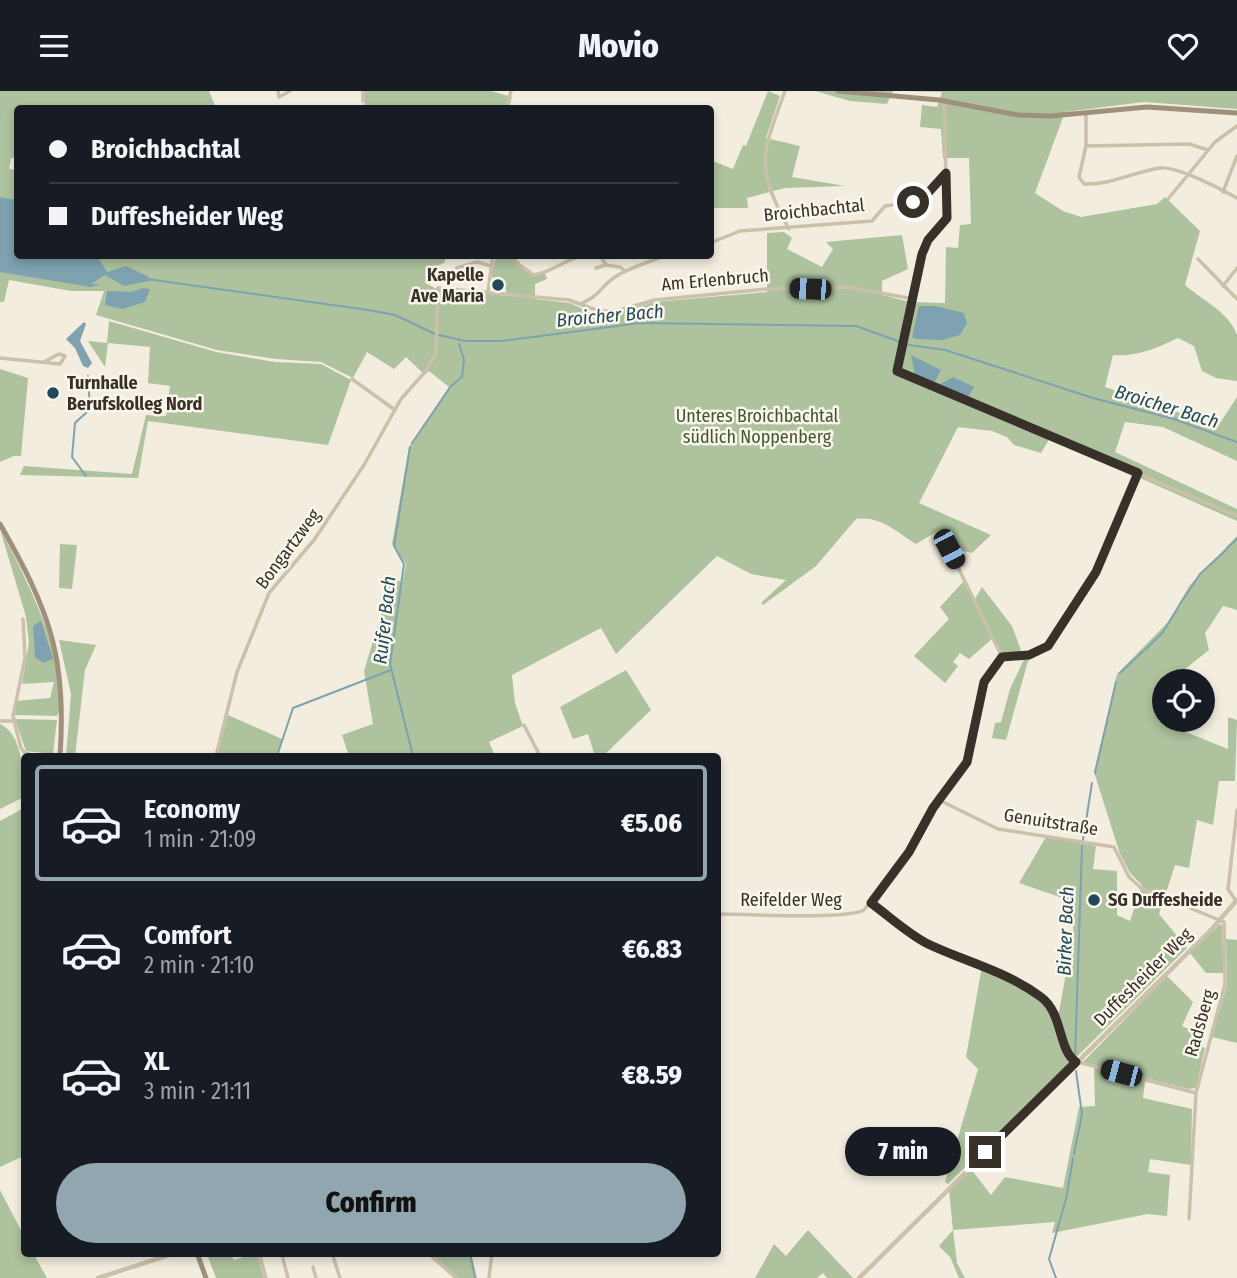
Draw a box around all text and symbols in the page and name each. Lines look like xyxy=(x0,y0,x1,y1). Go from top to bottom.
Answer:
icon: menu xyxy=(35,27,73,65)
text: Movio xyxy=(578,27,659,65)
icon: heart xyxy=(1164,27,1202,65)
text: Broichbachtal xyxy=(91,134,240,165)
route start xyxy=(897,186,929,218)
street label: Broichbachtal xyxy=(762,194,866,226)
text: Duffesheider Weg xyxy=(91,201,283,232)
place label: Kapelle Ave Maria xyxy=(410,264,484,307)
street label: Am Erlenbruch xyxy=(660,264,770,296)
marker: Kapelle Ave Maria xyxy=(490,277,506,293)
car xyxy=(789,278,832,300)
water label: Broicher Bach xyxy=(555,299,665,332)
place label: Turnhalle Berufskolleg Nord xyxy=(67,372,202,415)
water label: Broicher Bach xyxy=(1112,380,1222,433)
marker: Turnhalle Berufskolleg Nord xyxy=(45,385,61,401)
park label: Unteres Broichbachtal südlich Noppenberg xyxy=(676,405,839,448)
street label: Bongartzweg xyxy=(251,504,325,593)
car xyxy=(930,526,969,572)
water label: Ruifer Bach xyxy=(368,575,401,665)
map controls xyxy=(1152,669,1215,732)
button: locate xyxy=(1152,669,1215,732)
icon: car xyxy=(60,792,123,855)
text: Economy xyxy=(144,794,240,825)
street label: Genuitstraße xyxy=(1002,804,1100,840)
text: €5.06 xyxy=(621,808,682,839)
text: 1 min · 21:09 xyxy=(144,825,256,853)
water label: Birker Bach xyxy=(1052,886,1079,976)
street label: Reifelder Weg xyxy=(740,889,842,911)
place label: SG Duffesheide xyxy=(1108,889,1223,911)
marker: SG Duffesheide xyxy=(1086,892,1102,908)
icon: car xyxy=(60,918,123,981)
text: Comfort xyxy=(144,920,232,951)
street label: Duffesheider Weg xyxy=(1089,923,1197,1031)
text: €6.83 xyxy=(622,934,682,965)
text: 2 min · 21:10 xyxy=(144,951,254,979)
street label: Radsberg xyxy=(1180,986,1220,1059)
icon: car xyxy=(60,1044,123,1107)
text: XL xyxy=(144,1046,170,1077)
car xyxy=(1098,1057,1145,1089)
text: €8.59 xyxy=(622,1060,682,1091)
text: 3 min · 21:11 xyxy=(144,1077,251,1105)
callout: 7 min xyxy=(845,1127,960,1177)
route end xyxy=(969,1136,1001,1168)
text: 7 min xyxy=(878,1137,928,1165)
button: Confirm xyxy=(56,1163,686,1243)

